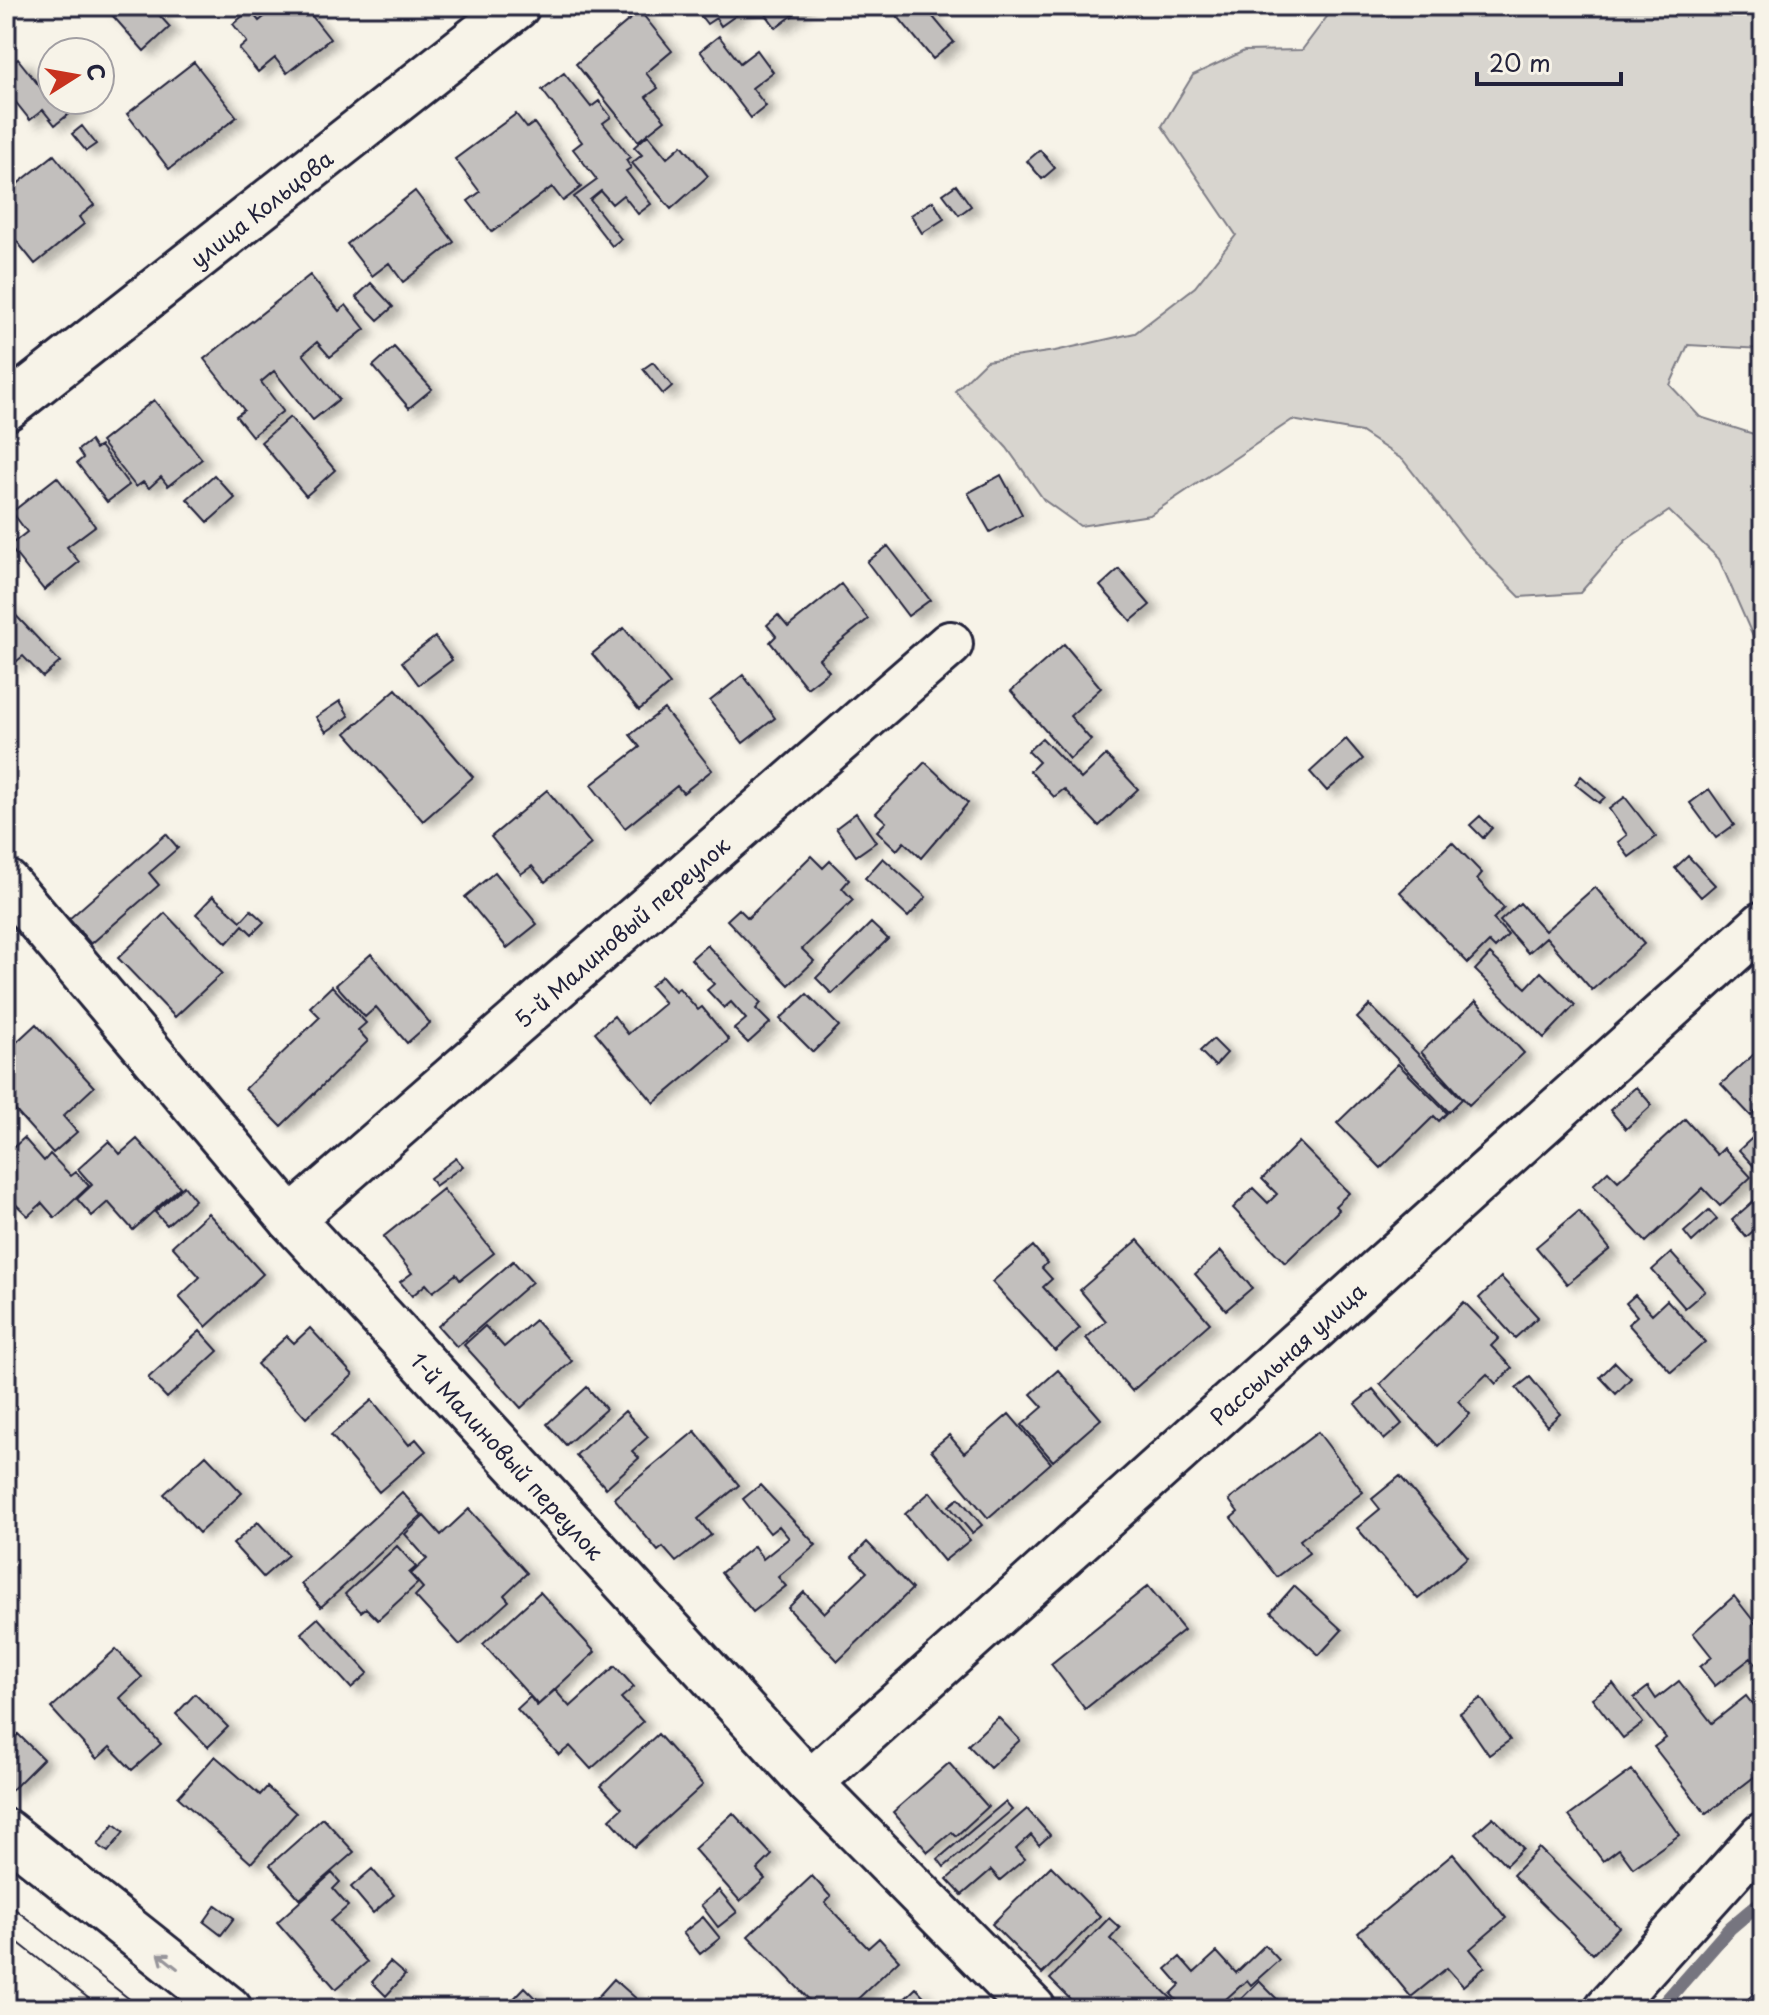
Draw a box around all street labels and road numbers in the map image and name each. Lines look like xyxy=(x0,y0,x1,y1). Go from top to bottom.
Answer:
street label: улица Кольцова xyxy=(182,141,339,274)
street label: 5-й Малиновый переулок xyxy=(506,827,737,1034)
street label: Рассыльная улица xyxy=(1201,1274,1372,1432)
street label: 1-й Малиновый переулок xyxy=(404,1344,613,1567)

